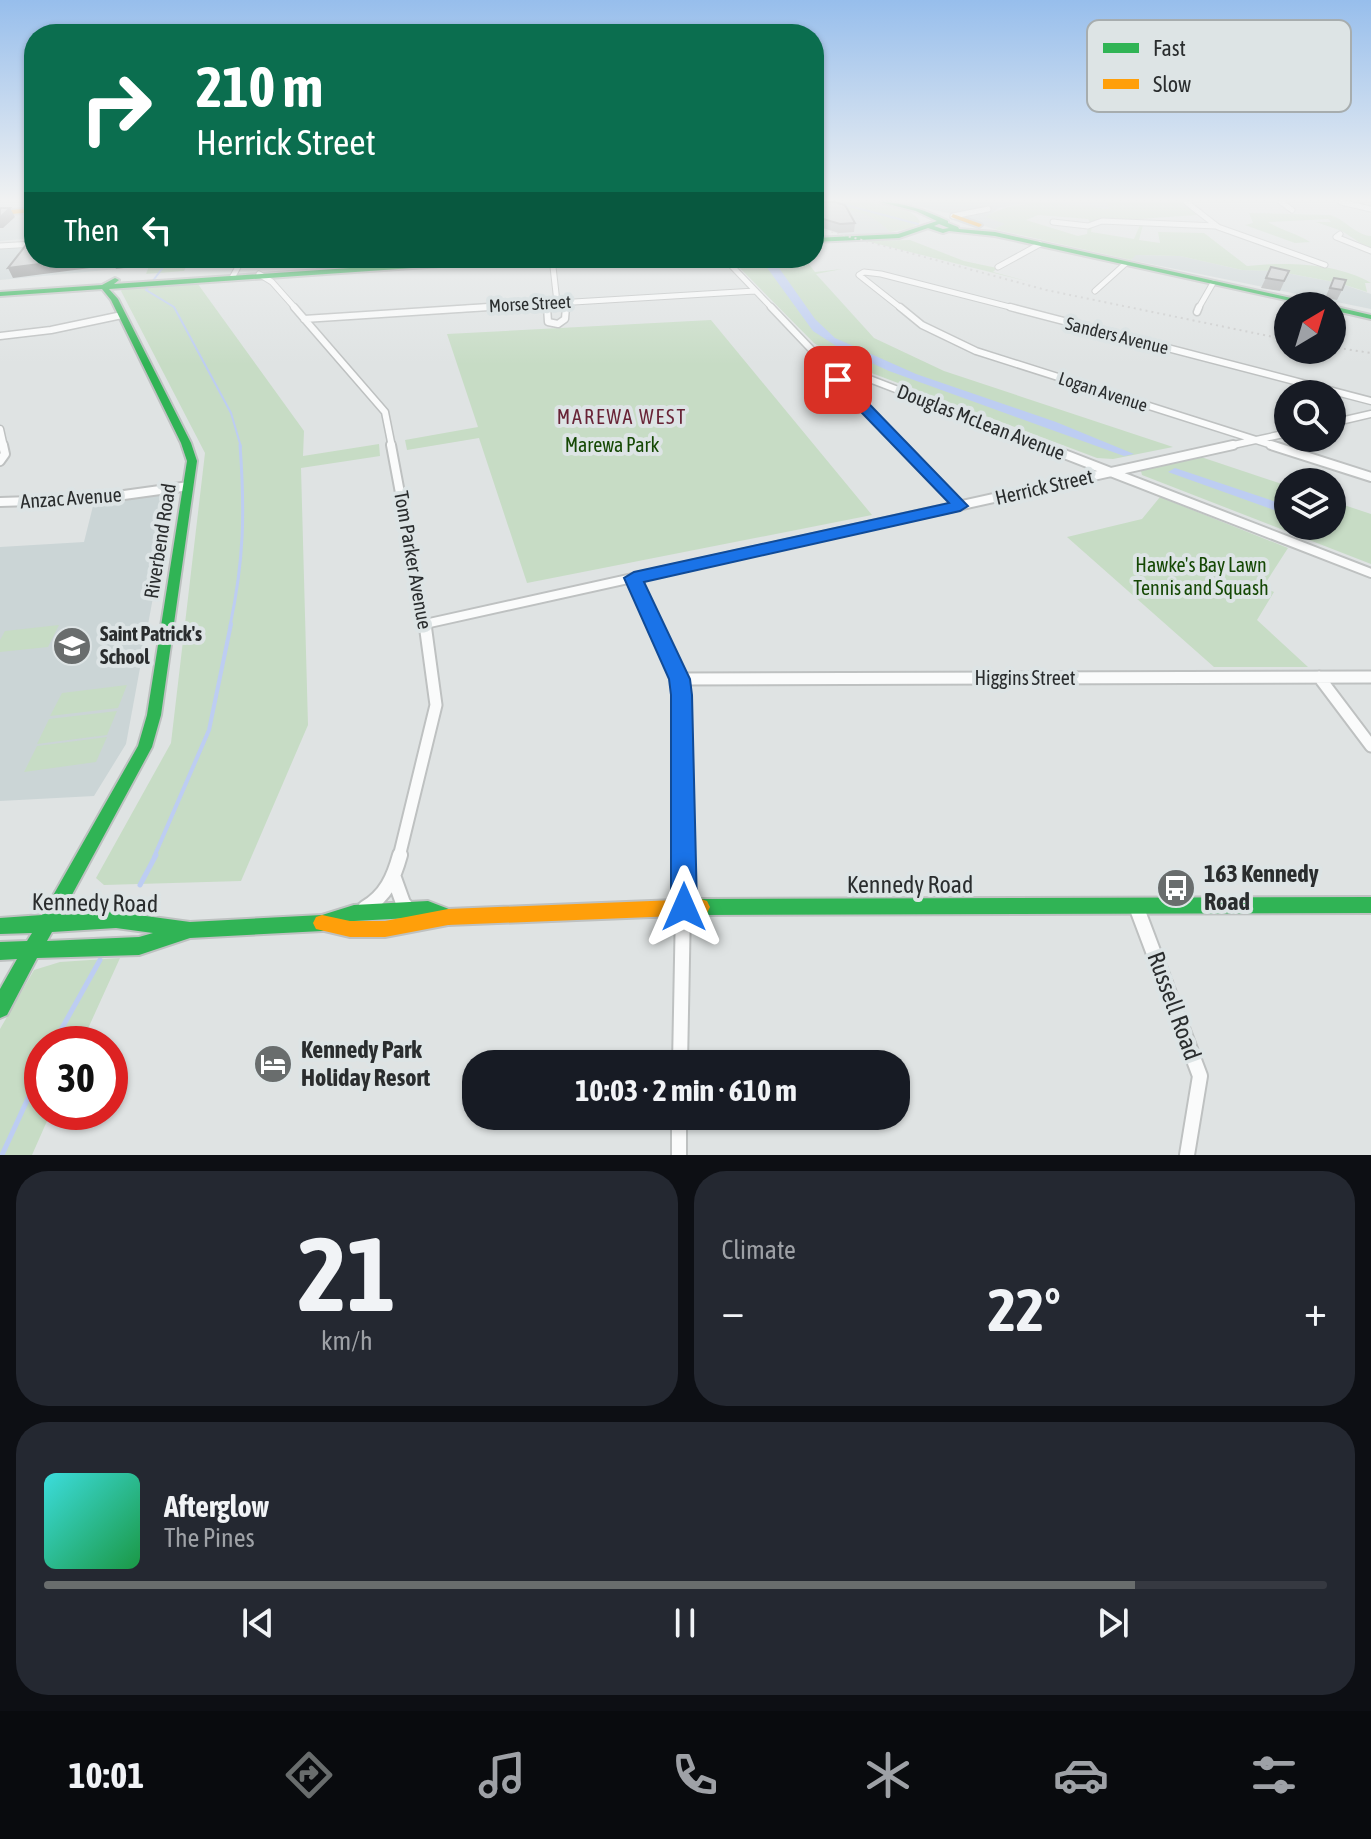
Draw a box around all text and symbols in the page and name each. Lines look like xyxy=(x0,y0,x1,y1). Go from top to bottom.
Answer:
legend xyxy=(1087,20,1351,112)
text: Fast xyxy=(1153,35,1186,61)
text: 210 m xyxy=(196,55,323,119)
icon: right xyxy=(64,56,168,160)
text: Slow xyxy=(1153,71,1191,97)
text: Herrick Street xyxy=(196,121,376,163)
icon: left xyxy=(135,208,179,252)
text: Then xyxy=(64,213,119,247)
street label: Morse Street xyxy=(488,291,572,316)
north arrow xyxy=(1274,292,1346,364)
map controls xyxy=(1274,292,1346,540)
street label: Sanders Avenue xyxy=(1063,313,1171,358)
pin xyxy=(804,346,872,414)
icon: arrive xyxy=(816,358,860,402)
street label: Logan Avenue xyxy=(1056,367,1150,416)
street label: Douglas McLean Avenue xyxy=(894,379,1068,464)
button: search xyxy=(1274,380,1346,452)
district label: MAREWA WEST xyxy=(557,405,687,428)
park label: Marewa Park xyxy=(565,433,660,456)
street label: Herrick Street xyxy=(993,464,1095,509)
button: layers xyxy=(1274,468,1346,540)
street label: Anzac Avenue xyxy=(20,482,122,513)
street label: Riverbend Road xyxy=(139,482,180,600)
street label: Tom Parker Avenue xyxy=(390,489,437,631)
park label: Hawke's Bay Lawn Tennis and Squash xyxy=(1133,553,1269,599)
place label: Saint Patrick's School xyxy=(100,622,202,668)
school or university icon: Saint Patrick's School xyxy=(51,625,93,667)
street label: Higgins Street xyxy=(975,666,1076,689)
place label: 163 Kennedy Road xyxy=(1204,860,1319,915)
position arrow xyxy=(642,865,726,949)
bus stop icon: 163 Kennedy Road xyxy=(1155,867,1197,909)
street label: Kennedy Road xyxy=(847,871,973,898)
street label: Kennedy Road xyxy=(31,888,159,917)
street label: Russell Road xyxy=(1142,948,1207,1064)
speed limit sign: 30 xyxy=(24,1026,128,1130)
place label: Kennedy Park Holiday Resort xyxy=(301,1036,430,1091)
hotel icon: Kennedy Park Holiday Resort xyxy=(252,1043,294,1085)
text: 10:03 · 2 min · 610 m xyxy=(575,1073,797,1107)
text: 21 xyxy=(298,1214,396,1333)
text: Climate xyxy=(722,1235,796,1265)
text: 22° xyxy=(988,1275,1061,1344)
text: − xyxy=(722,1285,744,1335)
text: + xyxy=(1304,1285,1327,1335)
text: km/h xyxy=(321,1326,373,1356)
text: Afterglow xyxy=(164,1489,269,1523)
text: The Pines xyxy=(164,1523,255,1553)
icon: previous xyxy=(236,1601,280,1645)
icon: pause xyxy=(663,1601,707,1645)
icon: next xyxy=(1091,1601,1135,1645)
icon: directions xyxy=(281,1747,337,1803)
icon: music xyxy=(474,1747,530,1803)
icon: phone xyxy=(667,1747,723,1803)
icon: climate xyxy=(860,1747,916,1803)
icon: car xyxy=(1053,1747,1109,1803)
icon: filters xyxy=(1246,1747,1302,1803)
text: 10:01 xyxy=(69,1754,144,1796)

